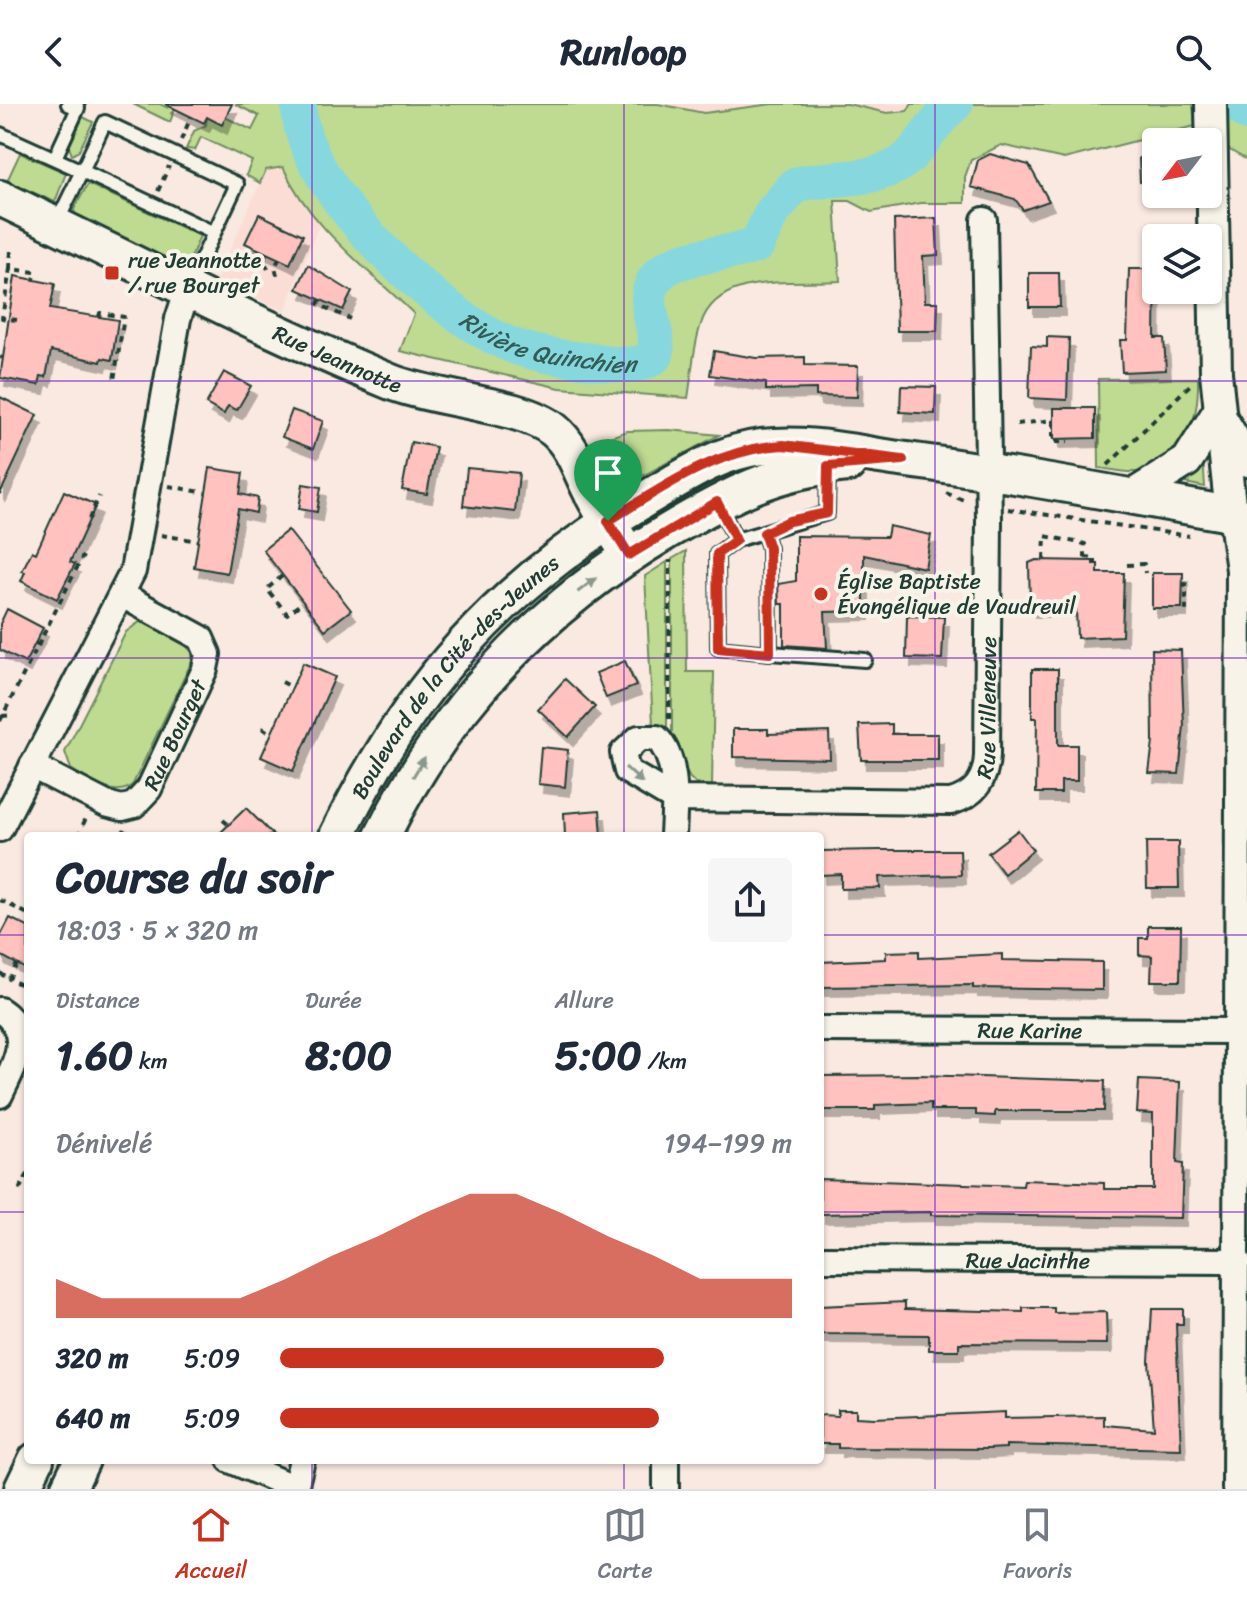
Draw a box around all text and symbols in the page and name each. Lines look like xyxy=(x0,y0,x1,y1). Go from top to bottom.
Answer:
text: Runloop xyxy=(561,20,686,84)
icon: back xyxy=(32,30,76,74)
icon: search xyxy=(1171,30,1215,74)
north arrow xyxy=(1142,128,1222,208)
map controls xyxy=(1142,128,1222,304)
button: layers xyxy=(1142,224,1222,304)
place label: rue Jeannotte / rue Bourget xyxy=(128,241,262,305)
marker: rue Jeannotte / rue Bourget xyxy=(103,264,121,282)
water label: Rivière Quinchien xyxy=(451,300,641,386)
street label: Rue Jeannotte xyxy=(266,314,408,405)
pin xyxy=(574,439,642,521)
icon: arrive xyxy=(586,451,630,495)
street label: Boulevard de la Cité-des-Jeunes xyxy=(340,544,569,806)
place label: Église Baptiste Évangélique de Vaudreuil xyxy=(837,562,1076,626)
one-way arrow xyxy=(576,577,597,593)
marker: Église Baptiste Évangélique de Vaudreuil xyxy=(812,585,830,603)
street label: Rue Villeneuve xyxy=(964,636,1008,783)
street label: Rue Bourget xyxy=(132,671,218,797)
one-way arrow xyxy=(412,756,426,778)
one-way arrow xyxy=(624,766,644,784)
text: Course du soir xyxy=(56,838,331,916)
button: share xyxy=(708,858,792,942)
text: 18:03 · 5 × 320 m xyxy=(56,907,258,953)
text: Distance xyxy=(56,981,140,1020)
text: Durée xyxy=(305,981,362,1020)
text: Allure xyxy=(555,981,614,1020)
street label: Rue Karine xyxy=(977,1011,1083,1050)
text: 1.60 xyxy=(56,1020,133,1091)
text: 8:00 xyxy=(305,1020,392,1091)
text: 5:00 xyxy=(555,1020,642,1091)
text: km xyxy=(133,1042,168,1081)
text: /km xyxy=(642,1042,687,1081)
text: Dénivelé xyxy=(56,1120,152,1166)
text: 194–199 m xyxy=(664,1120,792,1166)
street label: Rue Jacinthe xyxy=(966,1241,1090,1280)
text: 320 m xyxy=(56,1335,128,1381)
text: 5:09 xyxy=(184,1335,240,1381)
text: 640 m xyxy=(56,1395,130,1441)
text: 5:09 xyxy=(184,1395,240,1441)
tab: Accueil xyxy=(175,1503,247,1590)
tab: Carte xyxy=(598,1503,653,1590)
tab: Favoris xyxy=(1003,1503,1072,1590)

